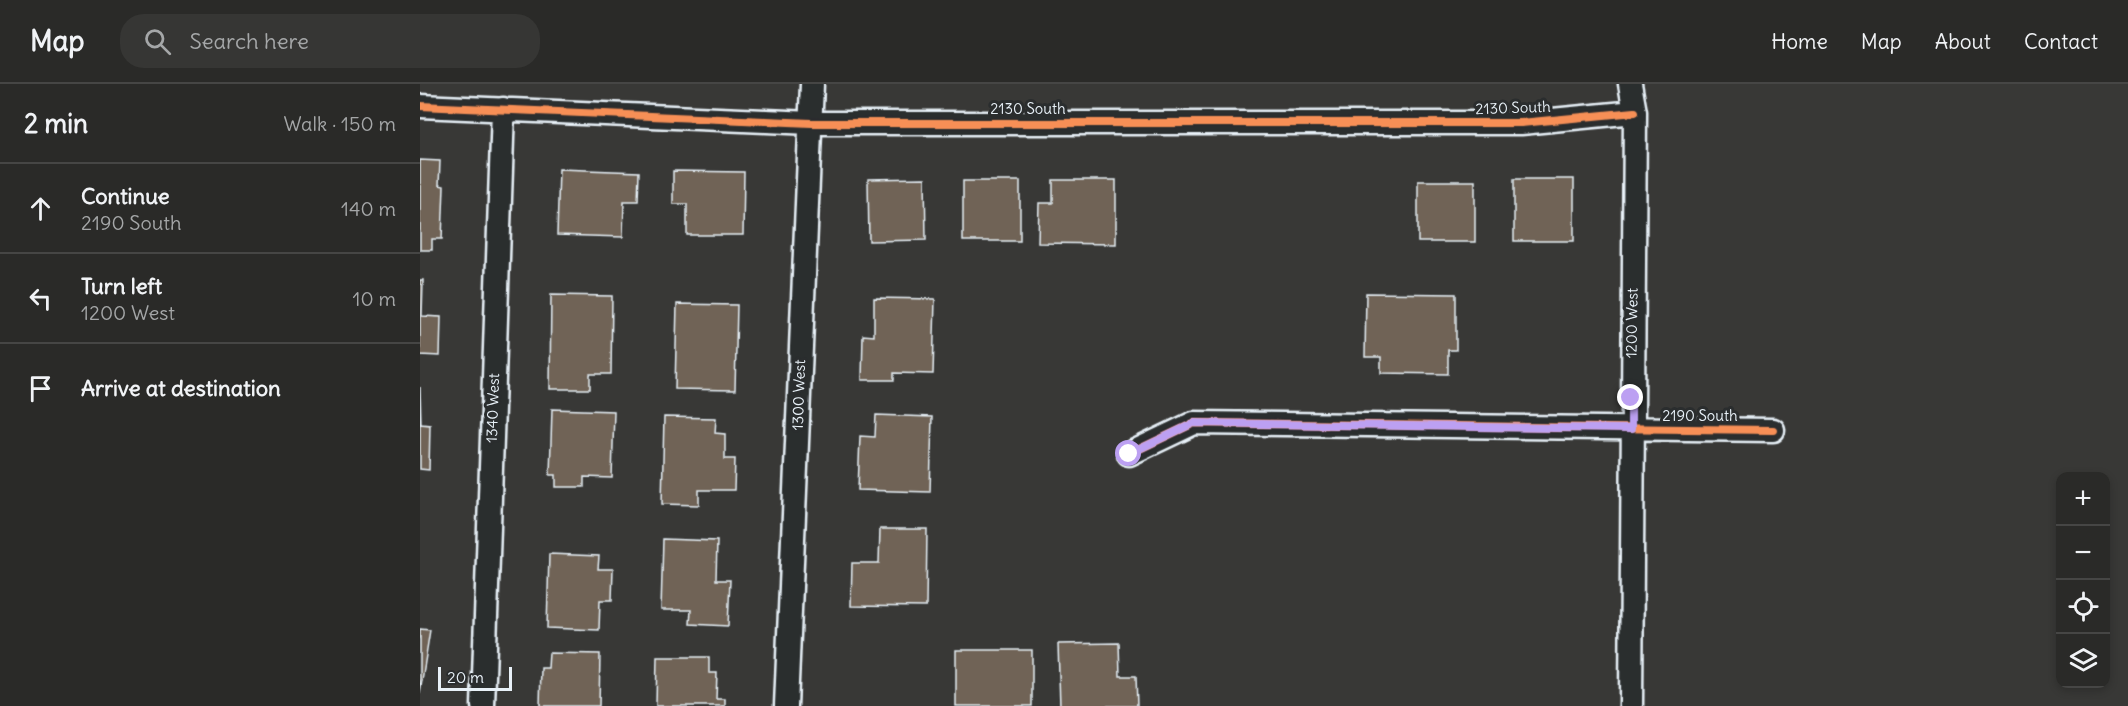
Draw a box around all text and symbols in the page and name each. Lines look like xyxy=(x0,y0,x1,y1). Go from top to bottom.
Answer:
search box xyxy=(120,14,540,68)
text: Map xyxy=(30,23,84,59)
icon: search xyxy=(141,25,174,58)
text: Search here xyxy=(189,27,309,55)
text: Home xyxy=(1771,28,1828,55)
text: Map xyxy=(1861,28,1902,55)
text: About xyxy=(1935,28,1991,55)
text: Contact xyxy=(2024,28,2098,55)
street label: 2130 South xyxy=(1475,97,1551,118)
street label: 2130 South xyxy=(990,99,1066,118)
text: 2 min xyxy=(24,107,88,140)
text: Walk · 150 m xyxy=(284,111,396,136)
text: Continue xyxy=(81,182,170,210)
icon: ahead xyxy=(24,192,57,225)
text: 140 m xyxy=(341,196,396,221)
text: 2190 South xyxy=(81,210,182,235)
text: Turn left xyxy=(81,272,162,300)
icon: left xyxy=(24,282,57,315)
text: 10 m xyxy=(353,286,396,311)
street label: 1200 West xyxy=(1621,288,1642,358)
text: 1200 West xyxy=(81,300,175,325)
street label: 1300 West xyxy=(788,359,809,431)
icon: arrive xyxy=(24,372,57,405)
street label: 1340 West xyxy=(482,373,503,443)
text: Arrive at destination xyxy=(81,374,281,402)
route end xyxy=(1617,384,1643,410)
street label: 2190 South xyxy=(1662,406,1738,425)
route start xyxy=(1115,440,1141,466)
map controls xyxy=(2056,472,2110,688)
button: + xyxy=(2056,472,2110,526)
button: − xyxy=(2056,526,2110,580)
button: locate xyxy=(2056,580,2110,634)
button: layers xyxy=(2056,634,2110,688)
scale bar xyxy=(438,664,512,692)
text: 20 m xyxy=(447,667,484,687)

